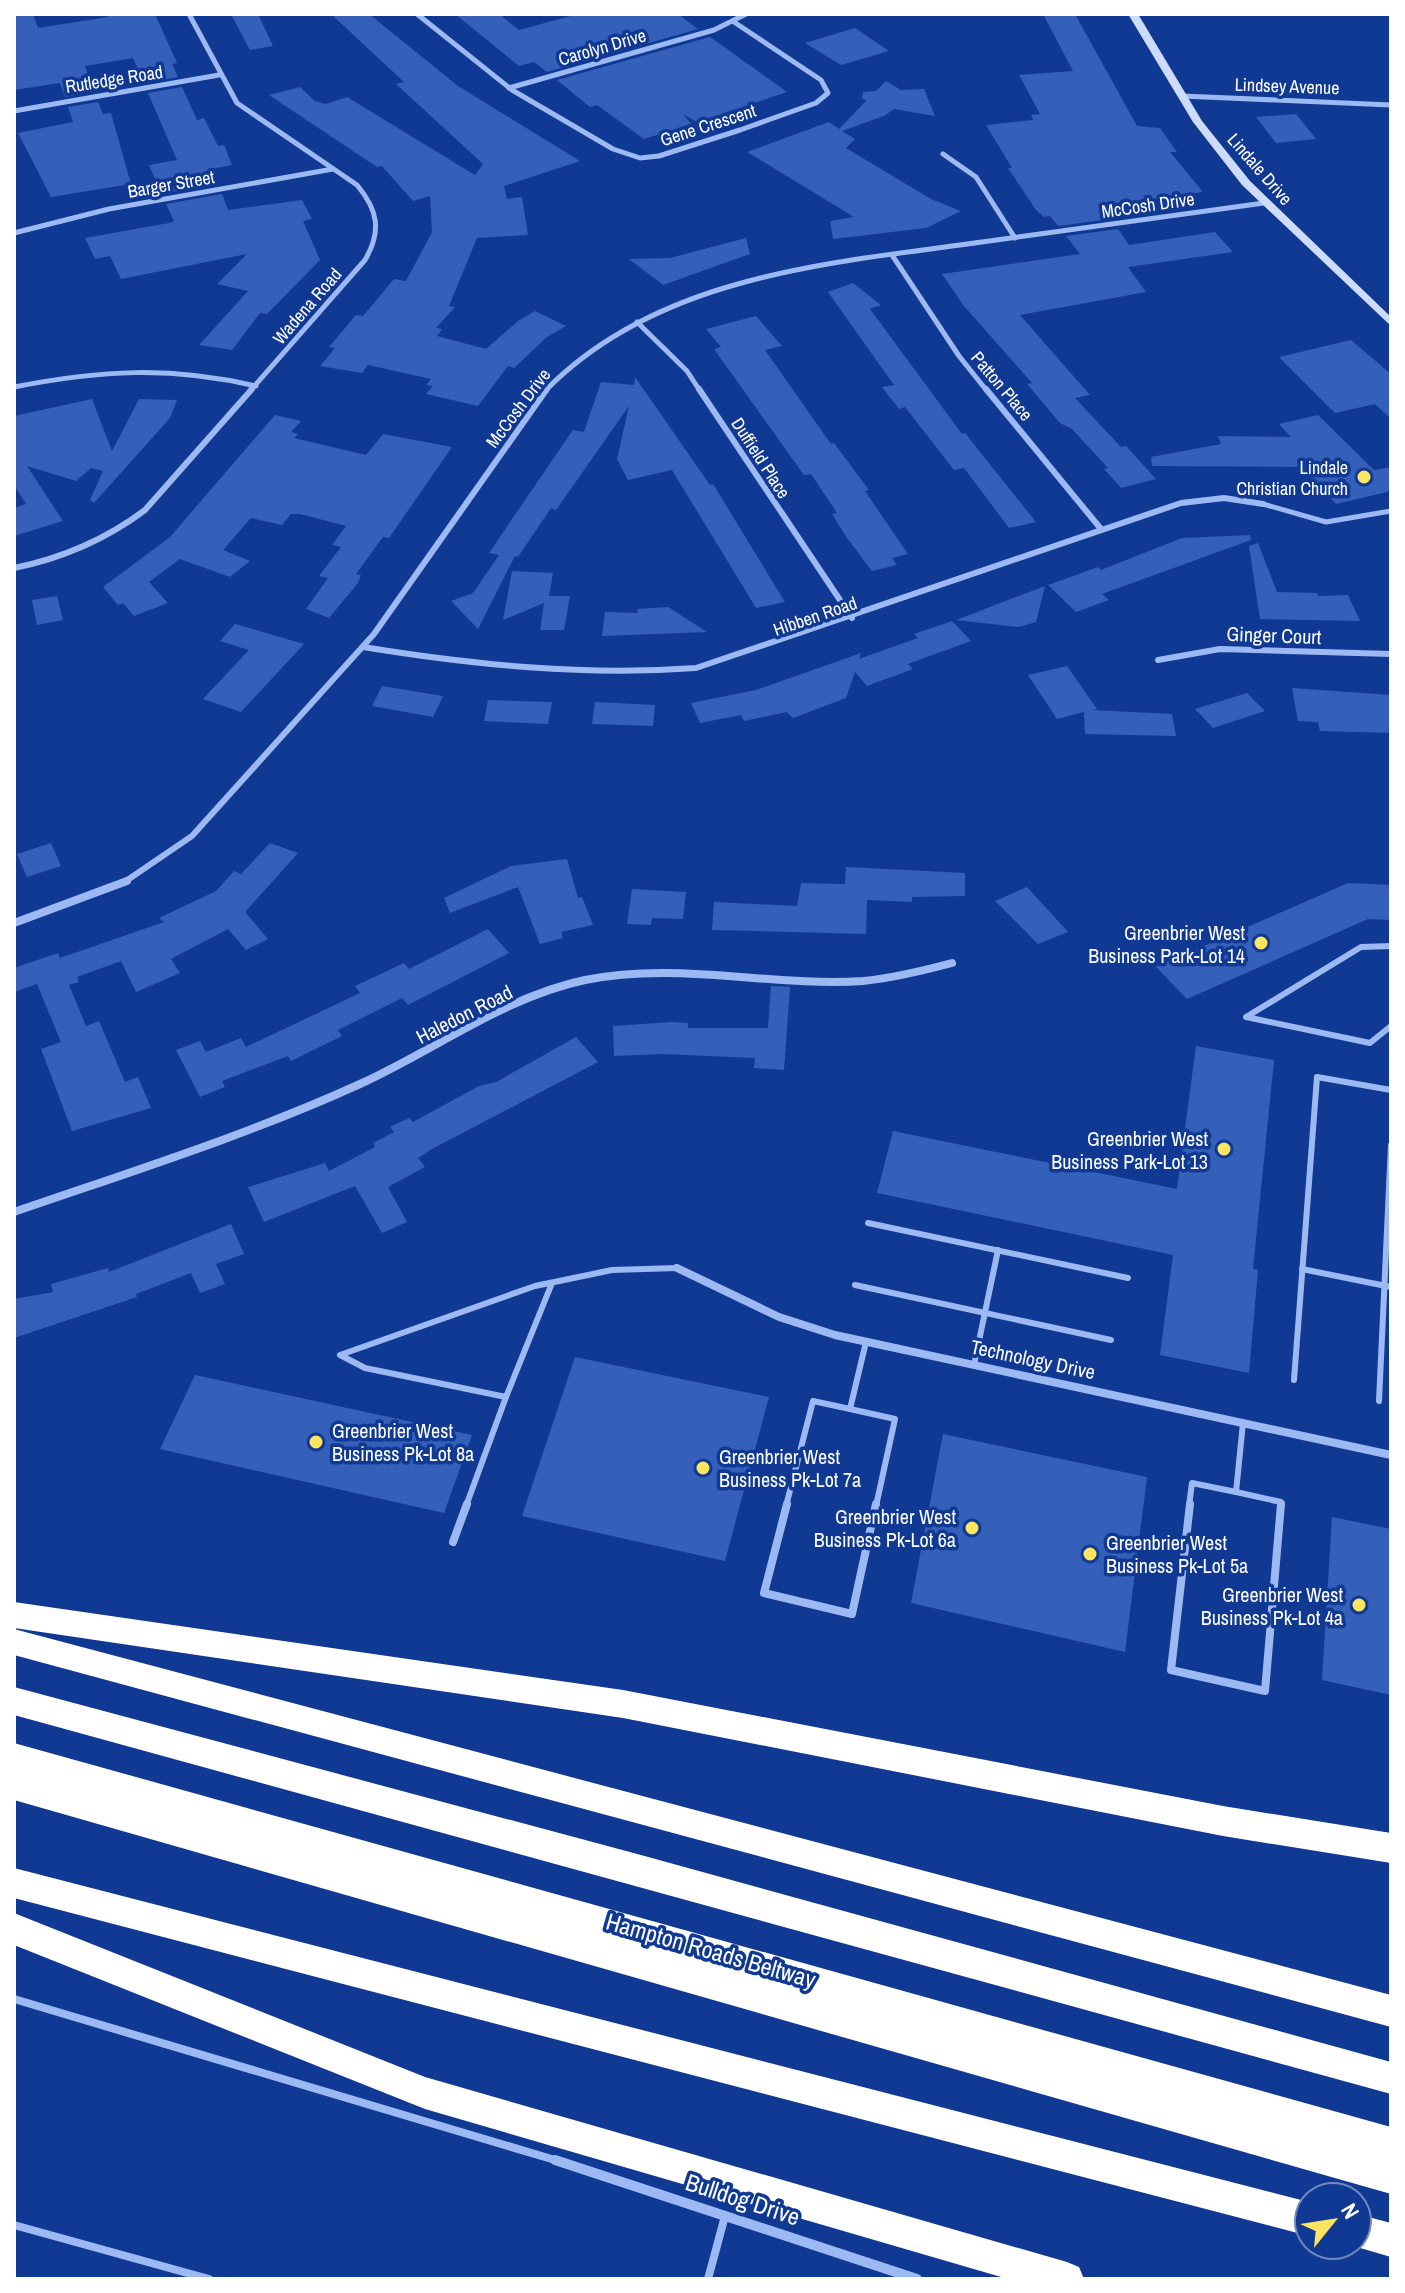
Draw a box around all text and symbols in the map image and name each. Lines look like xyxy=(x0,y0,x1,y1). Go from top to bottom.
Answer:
street label: Carolyn Drive xyxy=(555,23,649,71)
street label: Rutledge Road xyxy=(63,59,165,99)
street label: Lindsey Avenue xyxy=(1234,72,1340,100)
street label: Gene Crescent xyxy=(657,98,759,152)
street label: Lindale Drive xyxy=(1222,128,1298,210)
street label: Barger Street xyxy=(126,164,216,204)
street label: McCosh Drive xyxy=(1100,186,1196,224)
street label: Wadena Road xyxy=(267,262,347,350)
street label: Patton Place xyxy=(966,346,1038,426)
street label: McCosh Drive xyxy=(480,363,556,453)
street label: Duffield Place xyxy=(726,413,796,503)
place label: Lindale Christian Church xyxy=(1236,455,1348,501)
marker: Lindale Christian Church xyxy=(1355,468,1373,486)
street label: Hibben Road xyxy=(770,590,860,642)
street label: Ginger Court xyxy=(1226,620,1322,650)
place label: Greenbrier West Business Park-Lot 14 xyxy=(1088,919,1245,969)
marker: Greenbrier West Business Park-Lot 14 xyxy=(1252,934,1270,952)
street label: Haledon Road xyxy=(411,978,517,1050)
place label: Greenbrier West Business Park-Lot 13 xyxy=(1051,1125,1208,1175)
marker: Greenbrier West Business Park-Lot 13 xyxy=(1215,1140,1233,1158)
street label: Technology Drive xyxy=(968,1333,1098,1385)
place label: Greenbrier West Business Pk-Lot 8a xyxy=(332,1417,474,1467)
marker: Greenbrier West Business Pk-Lot 8a xyxy=(307,1433,325,1451)
place label: Greenbrier West Business Pk-Lot 7a xyxy=(719,1443,861,1493)
marker: Greenbrier West Business Pk-Lot 7a xyxy=(694,1459,712,1477)
place label: Greenbrier West Business Pk-Lot 6a xyxy=(814,1503,956,1553)
marker: Greenbrier West Business Pk-Lot 6a xyxy=(963,1519,981,1537)
place label: Greenbrier West Business Pk-Lot 5a xyxy=(1106,1529,1248,1579)
marker: Greenbrier West Business Pk-Lot 5a xyxy=(1081,1545,1099,1563)
place label: Greenbrier West Business Pk-Lot 4a xyxy=(1201,1581,1343,1631)
marker: Greenbrier West Business Pk-Lot 4a xyxy=(1350,1596,1368,1614)
street label: Hampton Roads Beltway xyxy=(602,1905,820,1995)
street label: Bulldog Drive xyxy=(682,2166,804,2232)
north arrow xyxy=(1293,2181,1373,2261)
text: N xyxy=(1334,2198,1367,2224)

